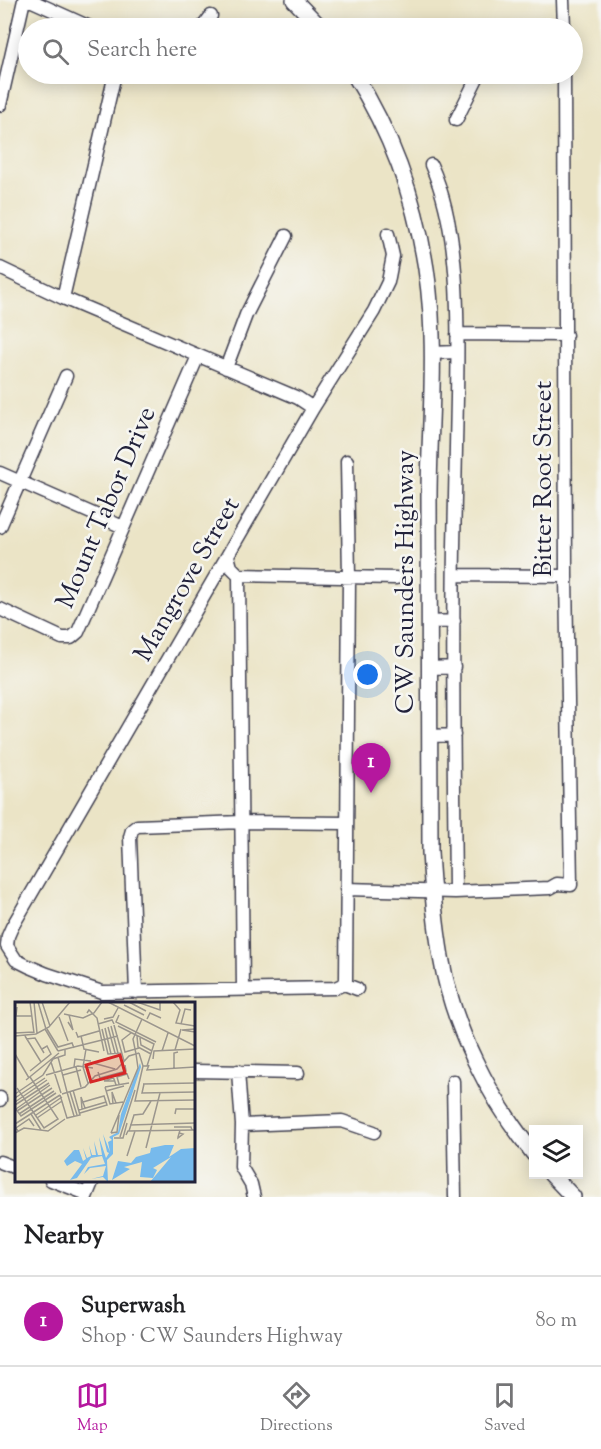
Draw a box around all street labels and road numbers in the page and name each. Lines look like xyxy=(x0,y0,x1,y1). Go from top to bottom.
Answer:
street label: Bitter Root Street xyxy=(526,381,563,577)
street label: Mount Tabor Drive xyxy=(48,401,166,615)
street label: CW Saunders Highway xyxy=(388,450,425,714)
street label: Mangrove Street xyxy=(126,491,250,669)

